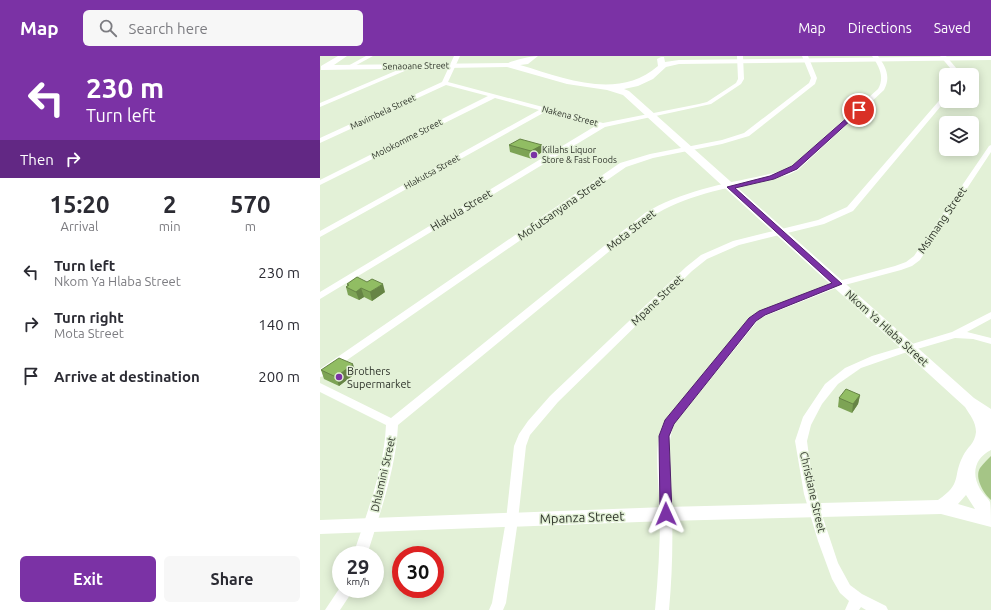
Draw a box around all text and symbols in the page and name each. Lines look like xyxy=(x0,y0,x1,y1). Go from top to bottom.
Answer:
search box xyxy=(83,10,363,46)
text: Map xyxy=(20,17,59,39)
icon: search xyxy=(97,17,119,39)
text: Search here xyxy=(129,20,208,37)
text: Map xyxy=(798,20,826,36)
text: Directions xyxy=(848,20,912,36)
text: Saved xyxy=(934,20,971,36)
street label: Senaoane Street xyxy=(383,60,450,72)
map controls xyxy=(939,68,979,156)
button: sound xyxy=(939,68,979,108)
icon: left xyxy=(20,72,72,124)
text: 230 m xyxy=(86,72,164,103)
street label: Mavimbela Street xyxy=(349,92,418,132)
pin xyxy=(842,93,876,127)
icon: arrive xyxy=(848,99,870,121)
street label: Nakena Street xyxy=(541,104,599,128)
text: Turn left xyxy=(86,105,156,125)
button: layers xyxy=(939,116,979,156)
street label: Molokomme Street xyxy=(370,117,444,161)
place label: Killahs Liquor Store & Fast Foods xyxy=(542,145,617,165)
icon: right xyxy=(62,148,84,170)
marker: Killahs Liquor Store & Fast Foods xyxy=(529,150,539,160)
text: Then xyxy=(20,151,54,168)
street label: Hlakutsa Street xyxy=(402,152,462,191)
street label: Mofutsanyana Street xyxy=(515,173,607,243)
street label: Msimang Street xyxy=(915,184,969,256)
street label: Hlakula Street xyxy=(428,187,495,233)
text: 15:20 xyxy=(49,191,109,218)
text: 2 xyxy=(163,191,176,218)
text: 570 xyxy=(230,191,271,218)
street label: Mota Street xyxy=(604,207,659,253)
text: Arrival xyxy=(60,219,98,233)
text: min xyxy=(159,219,181,233)
text: m xyxy=(245,219,256,233)
text: Turn left xyxy=(54,257,115,274)
icon: left xyxy=(20,261,42,283)
text: 230 m xyxy=(258,264,300,281)
street label: Mpane Street xyxy=(629,272,686,328)
text: Nkom Ya Hlaba Street xyxy=(54,274,181,288)
street label: Nkom Ya Hlaba Street xyxy=(843,288,931,369)
text: Turn right xyxy=(54,309,124,326)
icon: right xyxy=(20,313,42,335)
text: 140 m xyxy=(258,316,300,333)
text: Mota Street xyxy=(54,326,124,340)
icon: arrive xyxy=(20,365,42,387)
place label: Brothers Supermarket xyxy=(347,365,411,390)
text: Arrive at destination xyxy=(54,368,200,385)
text: 200 m xyxy=(258,368,300,385)
marker: Brothers Supermarket xyxy=(334,372,344,382)
street label: Dhlamini Street xyxy=(368,435,398,513)
street label: Christiane Street xyxy=(798,450,828,534)
position arrow xyxy=(645,493,687,535)
street label: Mpanza Street xyxy=(539,509,625,525)
speed limit sign: 30 xyxy=(392,546,444,598)
text: 29 xyxy=(347,555,369,578)
button: Exit xyxy=(20,556,156,602)
button: Share xyxy=(164,556,300,602)
text: km/h xyxy=(346,576,370,587)

